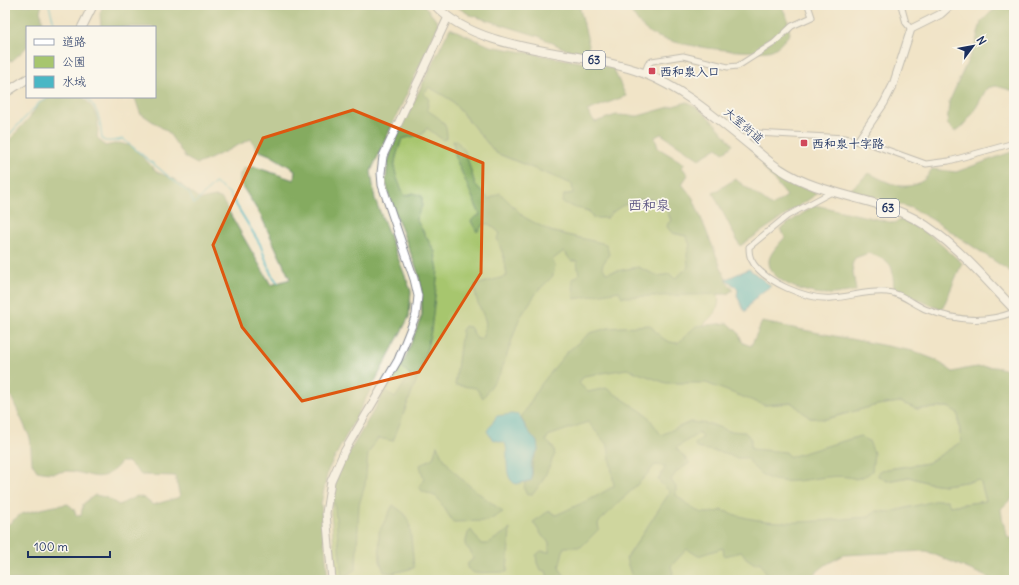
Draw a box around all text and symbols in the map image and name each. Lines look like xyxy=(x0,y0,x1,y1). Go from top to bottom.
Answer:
legend xyxy=(26,26,156,98)
north arrow xyxy=(953,26,993,66)
text: 道路 xyxy=(62,34,86,49)
text: N xyxy=(974,34,989,48)
road number: 63 xyxy=(583,51,605,69)
text: 公園 xyxy=(62,54,86,69)
place label: 西和泉入口 xyxy=(660,64,720,79)
marker: 西和泉入口 xyxy=(647,66,657,76)
text: 水域 xyxy=(62,74,86,89)
street label: 大室街道 xyxy=(721,104,767,146)
place label: 西和泉十字路 xyxy=(812,136,884,151)
marker: 西和泉十字路 xyxy=(799,138,809,148)
district label: 西和泉 xyxy=(628,196,670,214)
road number: 63 xyxy=(877,199,899,217)
scale bar xyxy=(28,533,110,559)
text: 100 m xyxy=(34,539,68,554)

